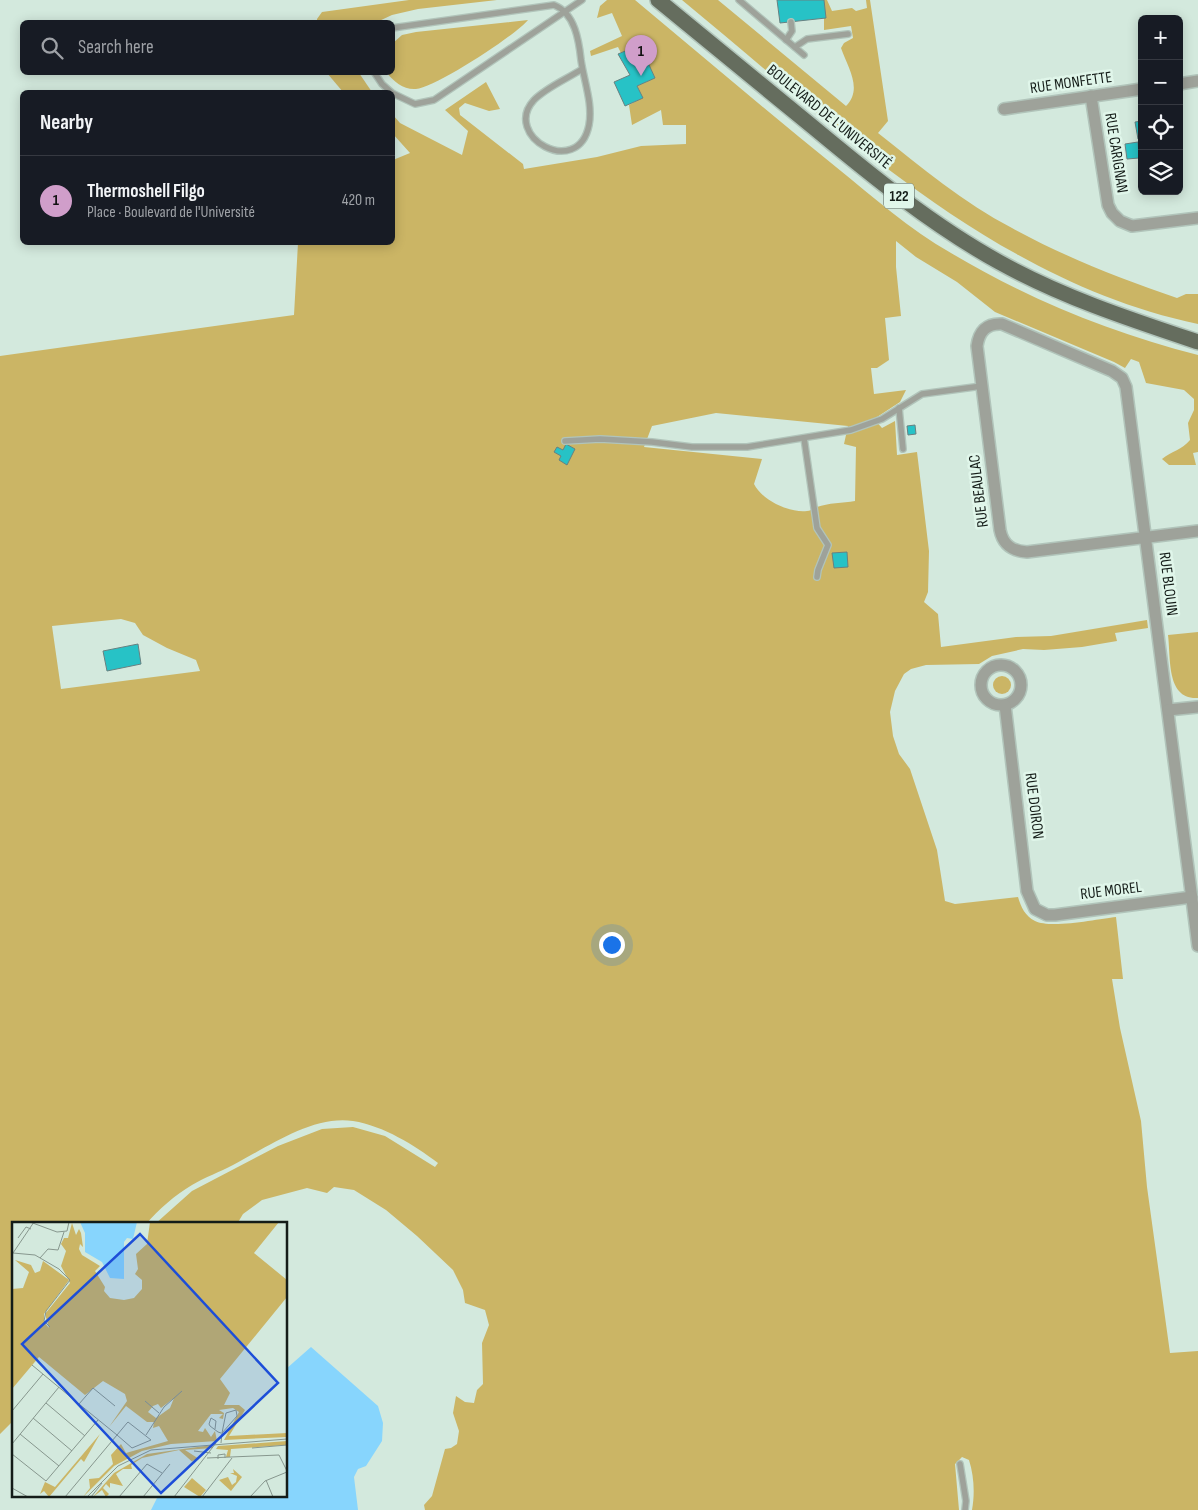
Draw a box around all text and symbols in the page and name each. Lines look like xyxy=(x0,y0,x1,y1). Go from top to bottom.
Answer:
map controls xyxy=(1138,15,1183,195)
button: + xyxy=(1138,15,1183,60)
search box xyxy=(20,20,395,75)
icon: search xyxy=(38,34,66,62)
pin: 1 xyxy=(625,35,657,76)
text: Search here xyxy=(78,36,154,59)
button: − xyxy=(1138,60,1183,105)
street label: BOULEVARD DE L'UNIVERSITÉ xyxy=(763,61,895,173)
street label: RUE MONFETTE xyxy=(1029,68,1113,98)
button: locate xyxy=(1138,105,1183,150)
text: Nearby xyxy=(40,110,93,135)
street label: RUE CARIGNAN xyxy=(1100,112,1132,194)
button: layers xyxy=(1138,150,1183,195)
text: Thermoshell Filgo xyxy=(87,180,205,203)
road number: 122 xyxy=(884,184,914,208)
text: 1 xyxy=(53,191,59,210)
text: 420 m xyxy=(342,191,375,210)
text: Place · Boulevard de l'Université xyxy=(87,203,255,222)
street label: RUE BEAULAC xyxy=(965,453,993,528)
street label: RUE BLOUIN xyxy=(1155,551,1181,617)
street label: RUE DOIRON xyxy=(1021,772,1047,840)
street label: RUE MOREL xyxy=(1079,878,1143,904)
your location xyxy=(599,932,625,958)
inset map xyxy=(12,1222,288,1498)

